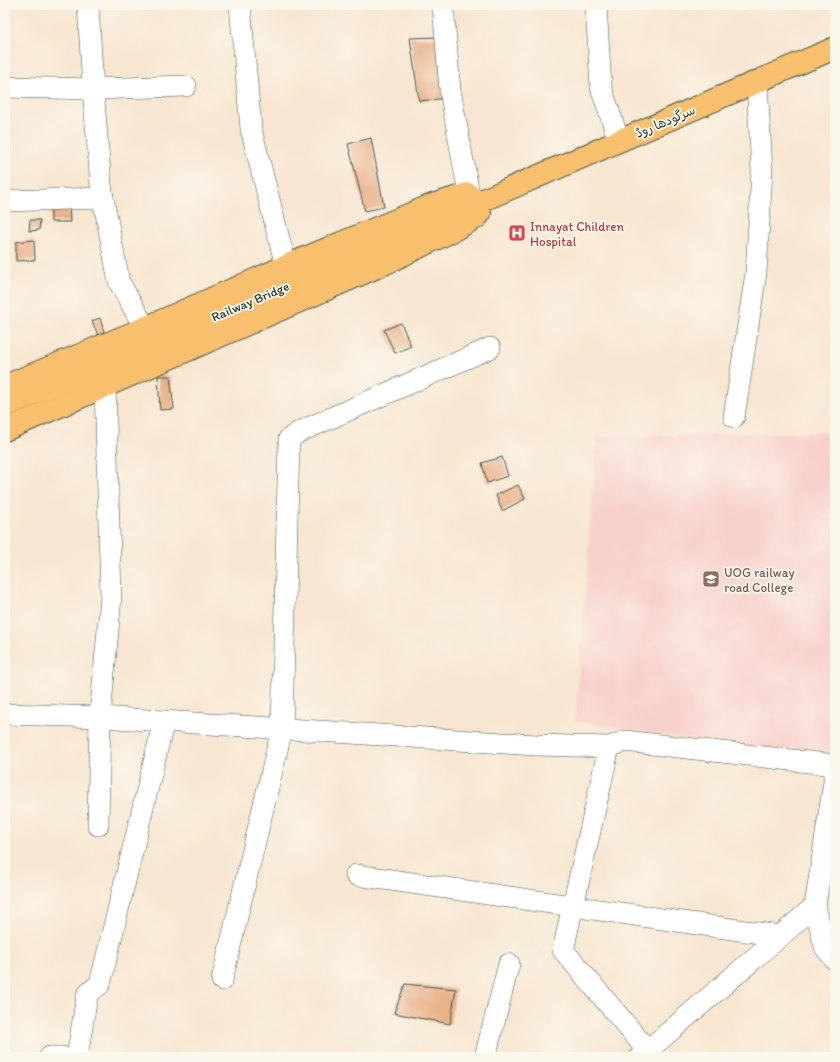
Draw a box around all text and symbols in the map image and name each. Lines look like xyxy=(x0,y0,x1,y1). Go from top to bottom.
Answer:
street label: سرگودھا روڈ xyxy=(633,102,698,142)
place label: Innayat Children Hospital xyxy=(530,219,625,249)
hospital icon: Innayat Children Hospital xyxy=(507,223,527,243)
street label: Railway Bridge xyxy=(209,278,291,325)
place label: UOG railway road College xyxy=(724,565,795,595)
school or university icon: UOG railway road College xyxy=(701,569,721,589)

